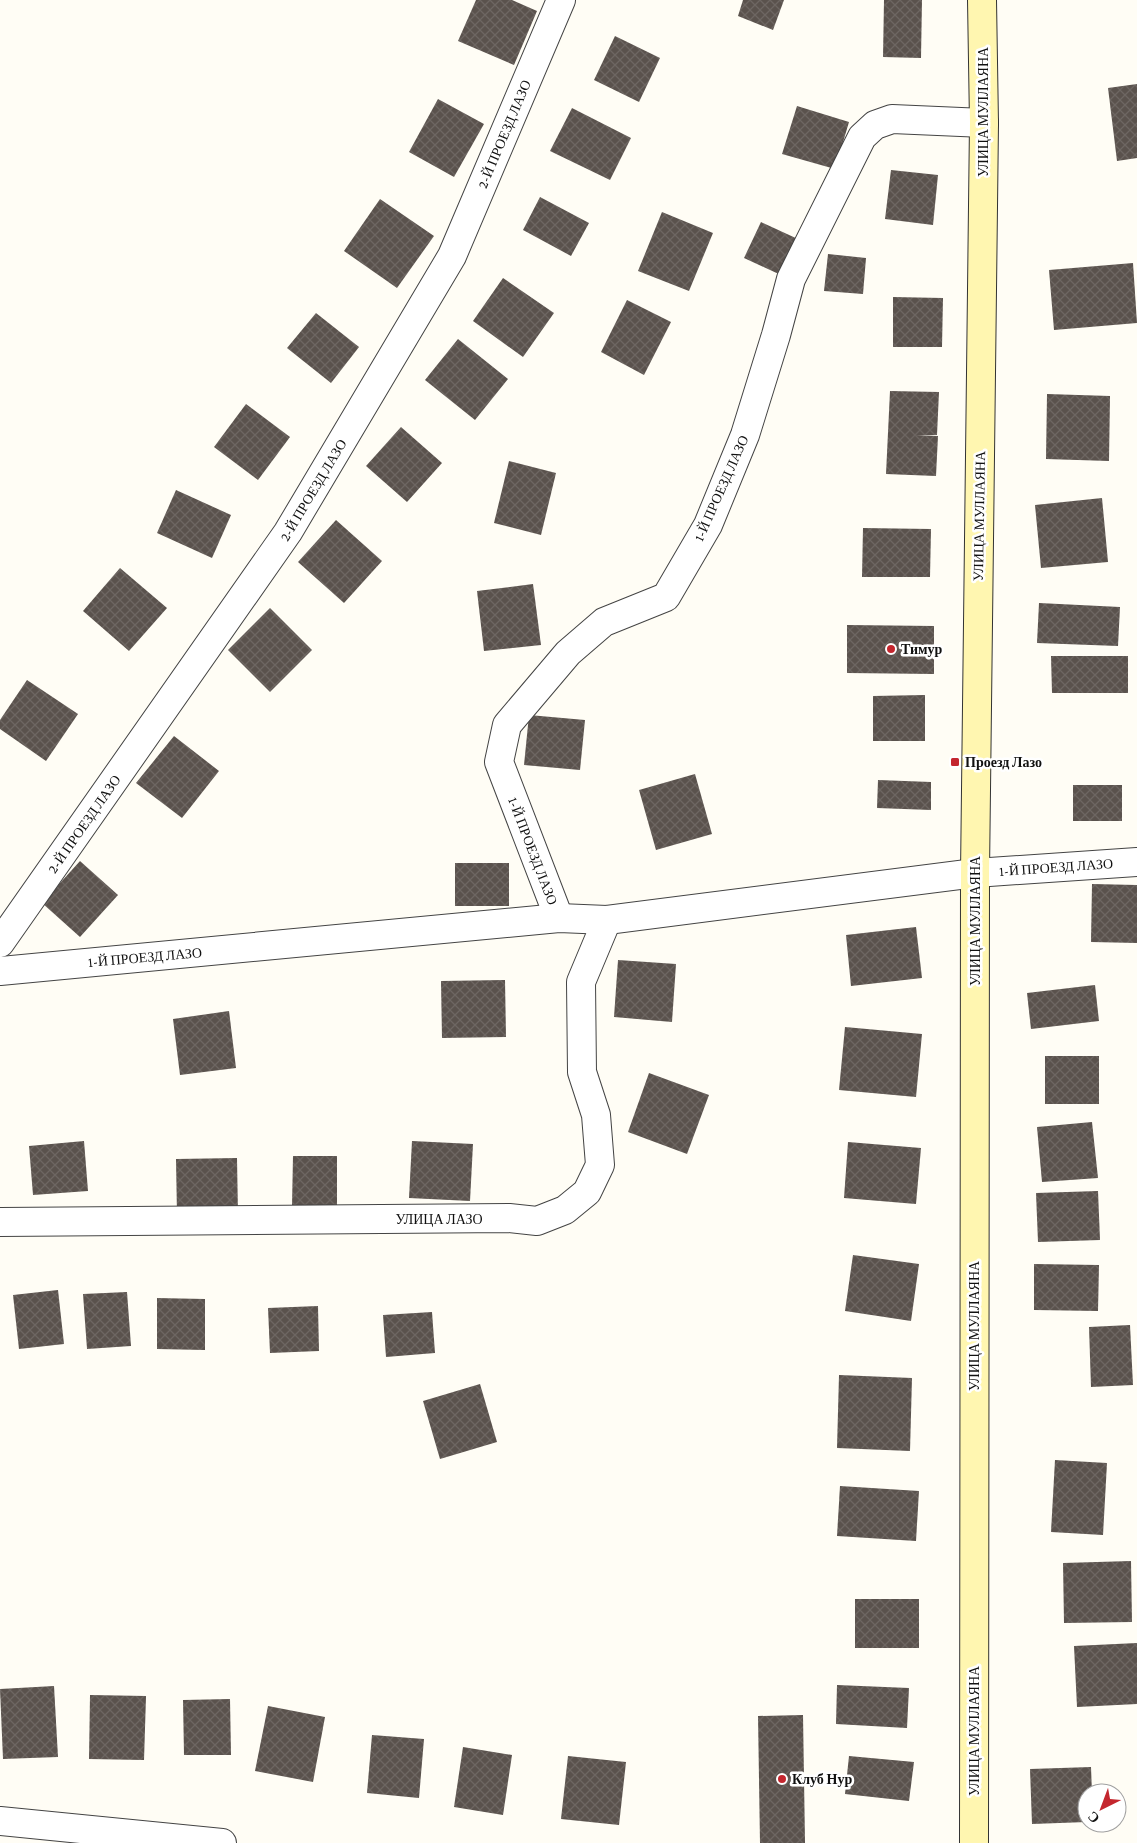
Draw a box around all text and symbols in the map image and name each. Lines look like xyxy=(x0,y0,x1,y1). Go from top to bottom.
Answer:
street label: УЛИЦА МУЛЛАЯНА xyxy=(975,46,991,177)
street label: 2-Й ПРОЕЗД ЛАЗО xyxy=(474,77,534,191)
street label: 1-Й ПРОЕЗД ЛАЗО xyxy=(690,433,752,543)
street label: 2-Й ПРОЕЗД ЛАЗО xyxy=(276,436,350,544)
street label: УЛИЦА МУЛЛАЯНА xyxy=(970,450,988,581)
place label: Тимур xyxy=(901,641,943,657)
marker: Тимур xyxy=(885,643,897,655)
place label: Проезд Лазо xyxy=(965,754,1042,770)
marker: Проезд Лазо xyxy=(949,756,961,768)
street label: 2-Й ПРОЕЗД ЛАЗО xyxy=(44,772,124,876)
street label: 1-Й ПРОЕЗД ЛАЗО xyxy=(505,795,561,907)
street label: УЛИЦА МУЛЛАЯНА xyxy=(967,855,983,986)
street label: 1-Й ПРОЕЗД ЛАЗО xyxy=(999,855,1113,879)
street label: 1-Й ПРОЕЗД ЛАЗО xyxy=(87,944,203,970)
street label: УЛИЦА ЛАЗО xyxy=(395,1211,483,1227)
street label: УЛИЦА МУЛЛАЯНА xyxy=(966,1260,982,1391)
street label: УЛИЦА МУЛЛАЯНА xyxy=(966,1665,982,1796)
place label: Клуб Нур xyxy=(792,1771,852,1787)
marker: Клуб Нур xyxy=(776,1773,788,1785)
north arrow xyxy=(1077,1783,1127,1833)
text: С xyxy=(1084,1808,1102,1827)

